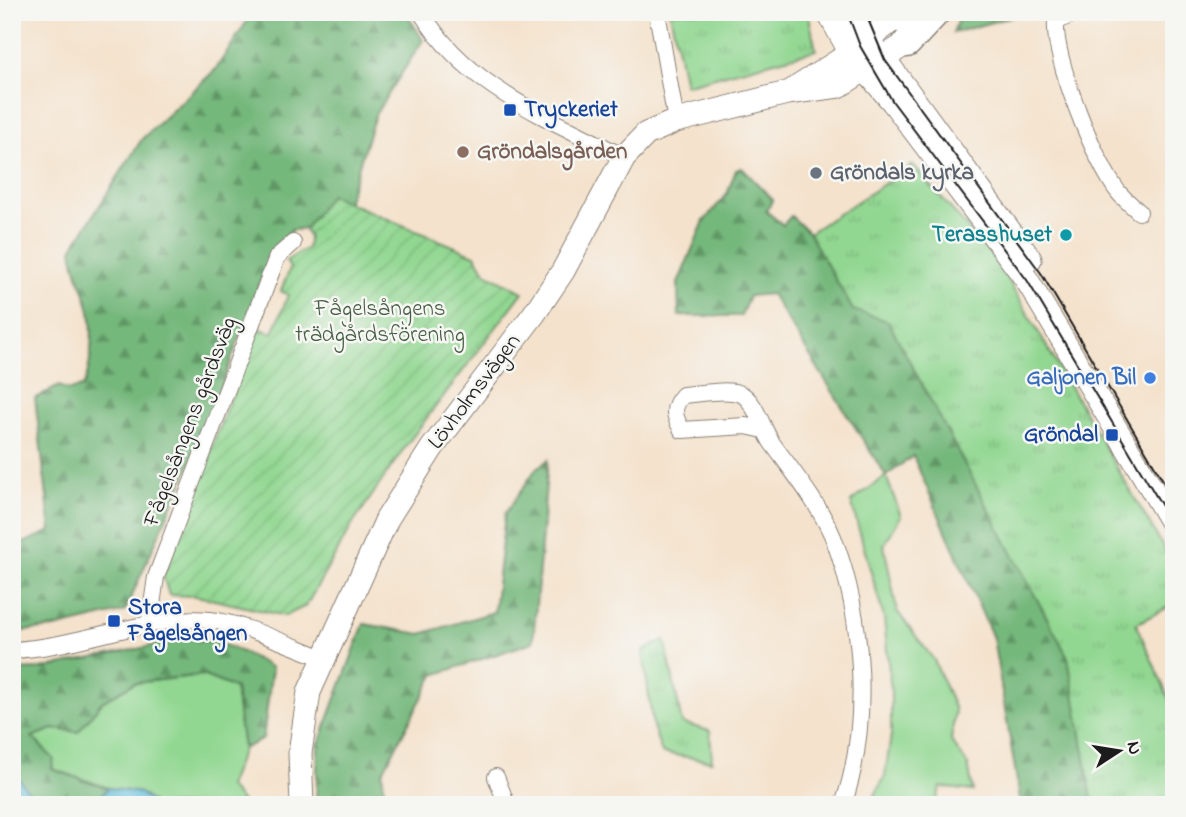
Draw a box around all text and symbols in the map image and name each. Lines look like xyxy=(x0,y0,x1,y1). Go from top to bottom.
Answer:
place label: Tryckeriet xyxy=(524,94,618,129)
marker: Tryckeriet xyxy=(502,102,518,118)
place label: Gröndalsgården xyxy=(477,136,627,171)
marker: Gröndalsgården xyxy=(455,144,471,160)
place label: Gröndals kyrka xyxy=(830,157,974,192)
marker: Gröndals kyrka xyxy=(808,165,824,181)
place label: Terasshuset xyxy=(932,219,1052,252)
marker: Terasshuset xyxy=(1058,227,1074,243)
park label: Fågelsångens trädgårdsförening xyxy=(295,293,465,353)
street label: Fågelsångens gårdsväg xyxy=(135,312,247,533)
street label: Lövholmsvägen xyxy=(420,327,530,457)
place label: Galjonen Bil xyxy=(1027,362,1136,395)
marker: Galjonen Bil xyxy=(1142,370,1158,386)
place label: Gröndal xyxy=(1024,419,1098,452)
marker: Gröndal xyxy=(1104,427,1120,443)
place label: Stora Fågelsången xyxy=(127,592,247,653)
marker: Stora Fågelsången xyxy=(106,613,122,629)
north arrow xyxy=(1084,716,1154,786)
text: N xyxy=(1119,739,1148,757)

